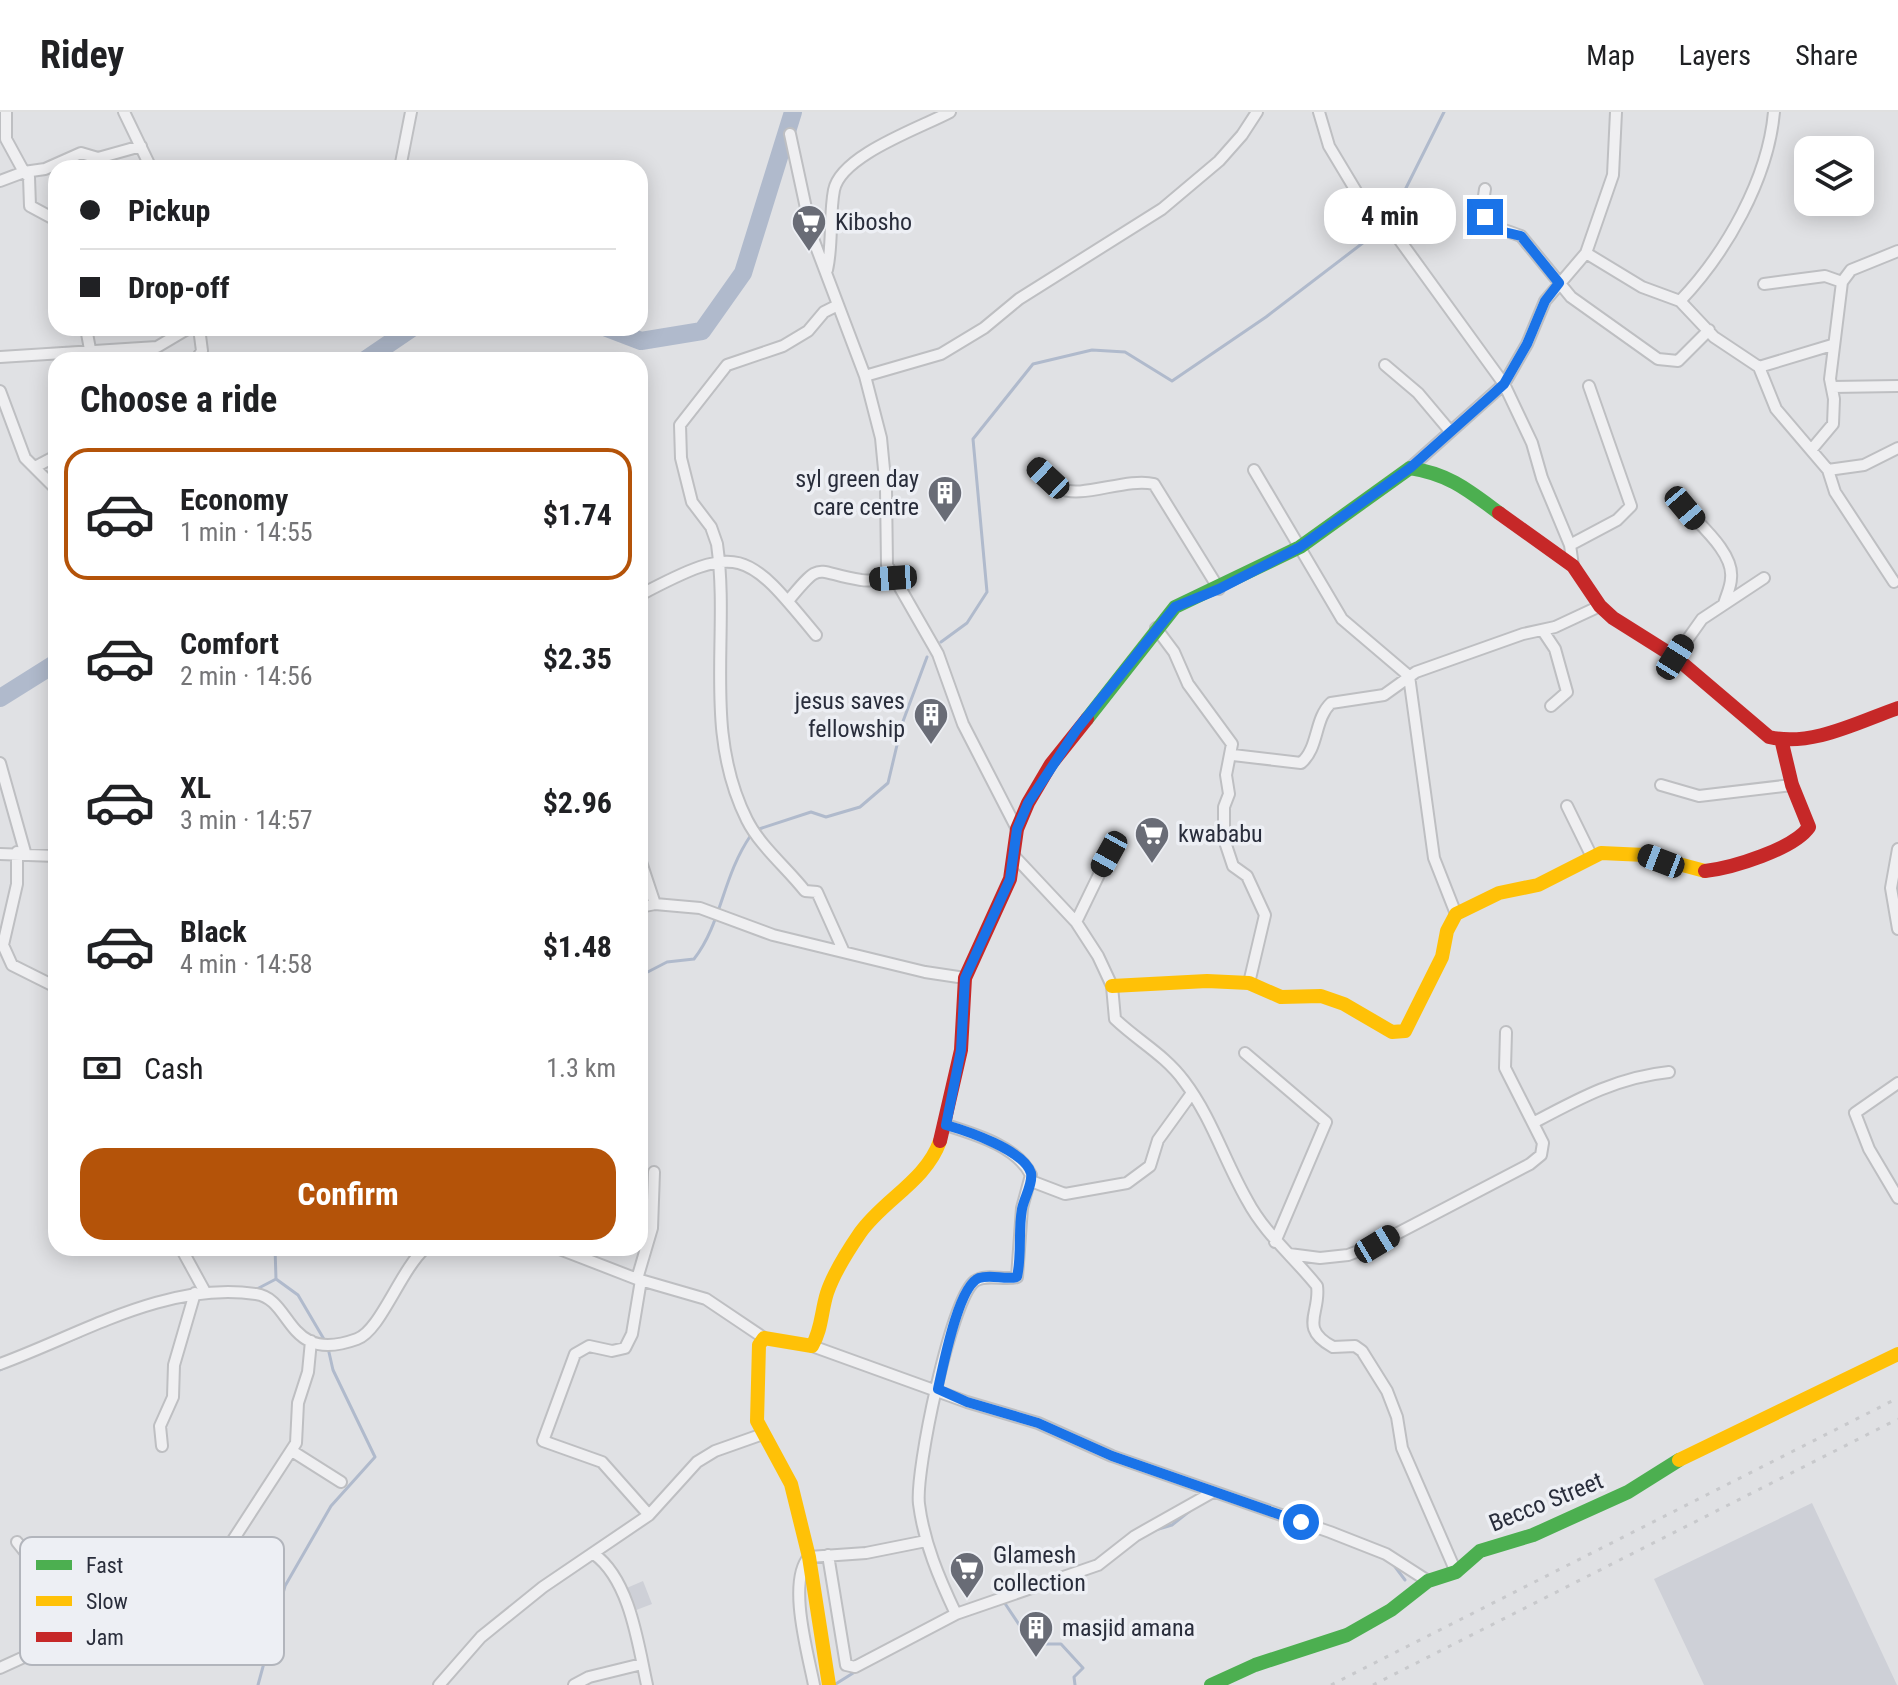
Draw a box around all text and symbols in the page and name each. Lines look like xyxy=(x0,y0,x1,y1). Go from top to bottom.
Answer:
text: Ridey xyxy=(40,33,124,77)
text: Map xyxy=(1586,39,1635,72)
text: Layers xyxy=(1679,39,1751,72)
text: Share xyxy=(1795,39,1858,72)
map controls xyxy=(1794,136,1874,216)
button: layers xyxy=(1794,136,1874,216)
callout: 4 min xyxy=(1325,189,1457,245)
text: Pickup xyxy=(128,193,210,228)
route end xyxy=(1467,199,1503,235)
text: 4 min xyxy=(1361,201,1419,231)
supermarket icon: Kibosho xyxy=(790,203,828,253)
place label: Kibosho xyxy=(835,208,912,236)
text: Drop-off xyxy=(128,270,230,305)
text: Choose a ride xyxy=(80,379,277,421)
car xyxy=(1022,453,1074,503)
place label: syl green day care centre xyxy=(795,465,919,521)
building icon: syl green day care centre xyxy=(926,474,964,524)
icon: car xyxy=(84,478,156,550)
text: Economy xyxy=(180,482,288,517)
car xyxy=(1660,482,1710,534)
text: $1.74 xyxy=(543,497,612,532)
text: 1 min · 14:55 xyxy=(180,517,313,547)
car xyxy=(868,564,918,592)
icon: car xyxy=(84,622,156,694)
text: Comfort xyxy=(180,626,279,661)
car xyxy=(1652,630,1698,684)
text: $2.35 xyxy=(543,641,612,676)
text: 2 min · 14:56 xyxy=(180,661,313,691)
place label: jesus saves fellowship xyxy=(794,687,905,743)
building icon: jesus saves fellowship xyxy=(912,696,950,746)
icon: car xyxy=(84,766,156,838)
text: XL xyxy=(180,770,211,805)
text: $2.96 xyxy=(543,785,612,820)
text: 3 min · 14:57 xyxy=(180,805,313,835)
supermarket icon: kwababu xyxy=(1133,815,1171,865)
place label: kwababu xyxy=(1178,820,1263,848)
car xyxy=(1087,827,1131,881)
car xyxy=(1634,841,1688,881)
icon: car xyxy=(84,910,156,982)
text: Black xyxy=(180,914,247,949)
text: $1.48 xyxy=(543,929,612,964)
text: 4 min · 14:58 xyxy=(180,949,313,979)
icon: cash xyxy=(80,1046,124,1090)
text: Cash xyxy=(144,1051,204,1086)
text: 1.3 km xyxy=(546,1053,616,1083)
button: Confirm xyxy=(80,1148,616,1240)
car xyxy=(1350,1221,1404,1267)
street label: Becco Street xyxy=(1485,1466,1607,1538)
route start xyxy=(1283,1504,1319,1540)
legend xyxy=(20,1537,284,1665)
place label: Glamesh collection xyxy=(993,1541,1086,1597)
supermarket icon: Glamesh collection xyxy=(948,1550,986,1600)
text: Fast xyxy=(86,1553,123,1578)
text: Slow xyxy=(86,1589,128,1614)
building icon: masjid amana xyxy=(1017,1609,1055,1659)
place label: masjid amana xyxy=(1062,1614,1195,1642)
text: Jam xyxy=(86,1625,124,1650)

